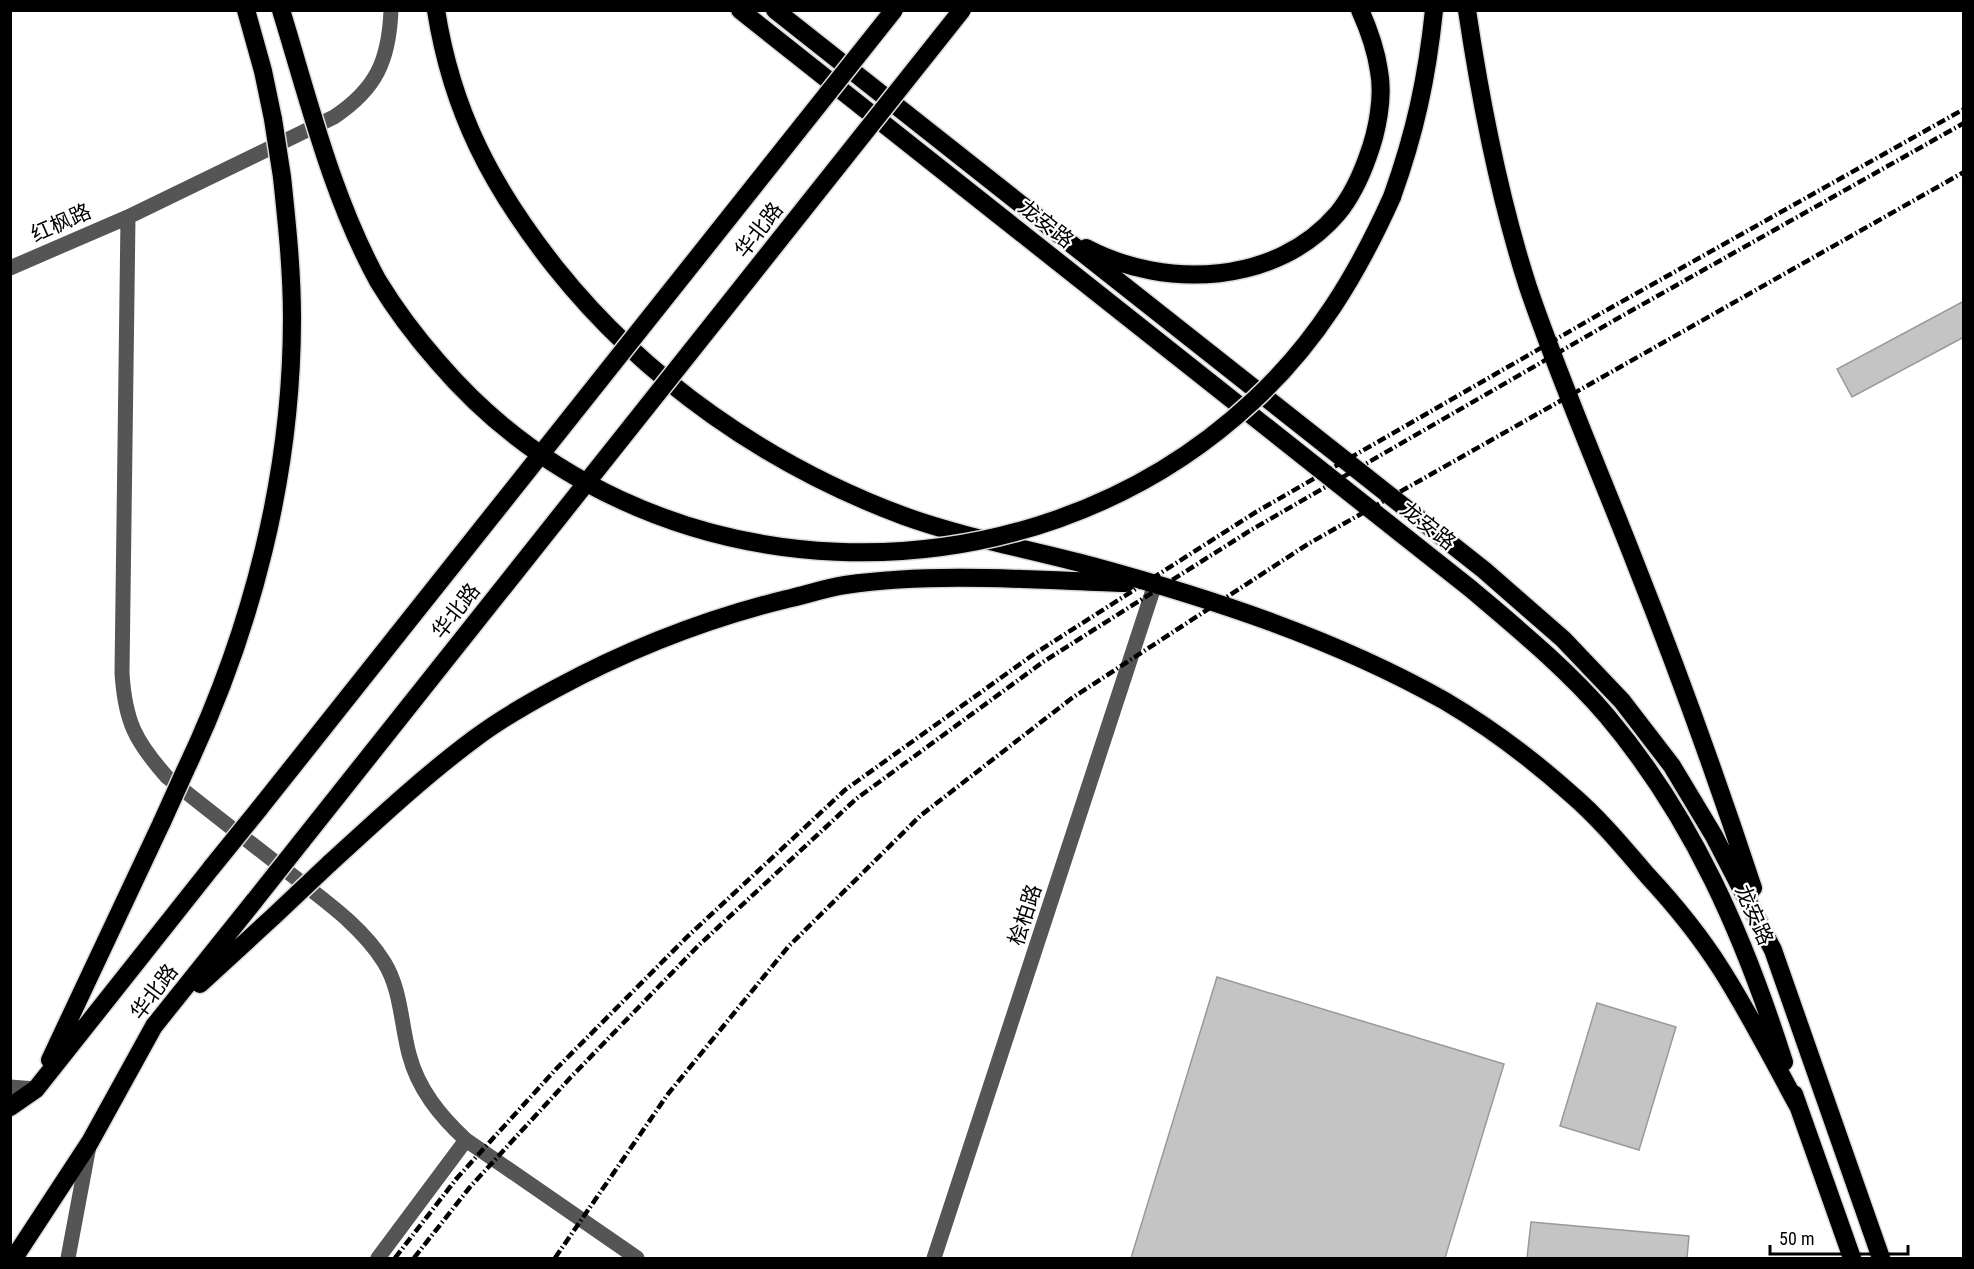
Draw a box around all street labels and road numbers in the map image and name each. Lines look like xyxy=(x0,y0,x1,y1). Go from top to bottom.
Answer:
street label: 龙安路 xyxy=(1014,195,1078,253)
street label: 华北路 xyxy=(730,198,788,262)
street label: 红枫路 xyxy=(27,199,95,247)
street label: 龙安路 xyxy=(1396,497,1460,555)
street label: 华北路 xyxy=(427,579,485,643)
street label: 桧柏路 xyxy=(1004,881,1046,949)
street label: 龙安路 xyxy=(1730,881,1778,949)
street label: 华北路 xyxy=(125,960,183,1024)

